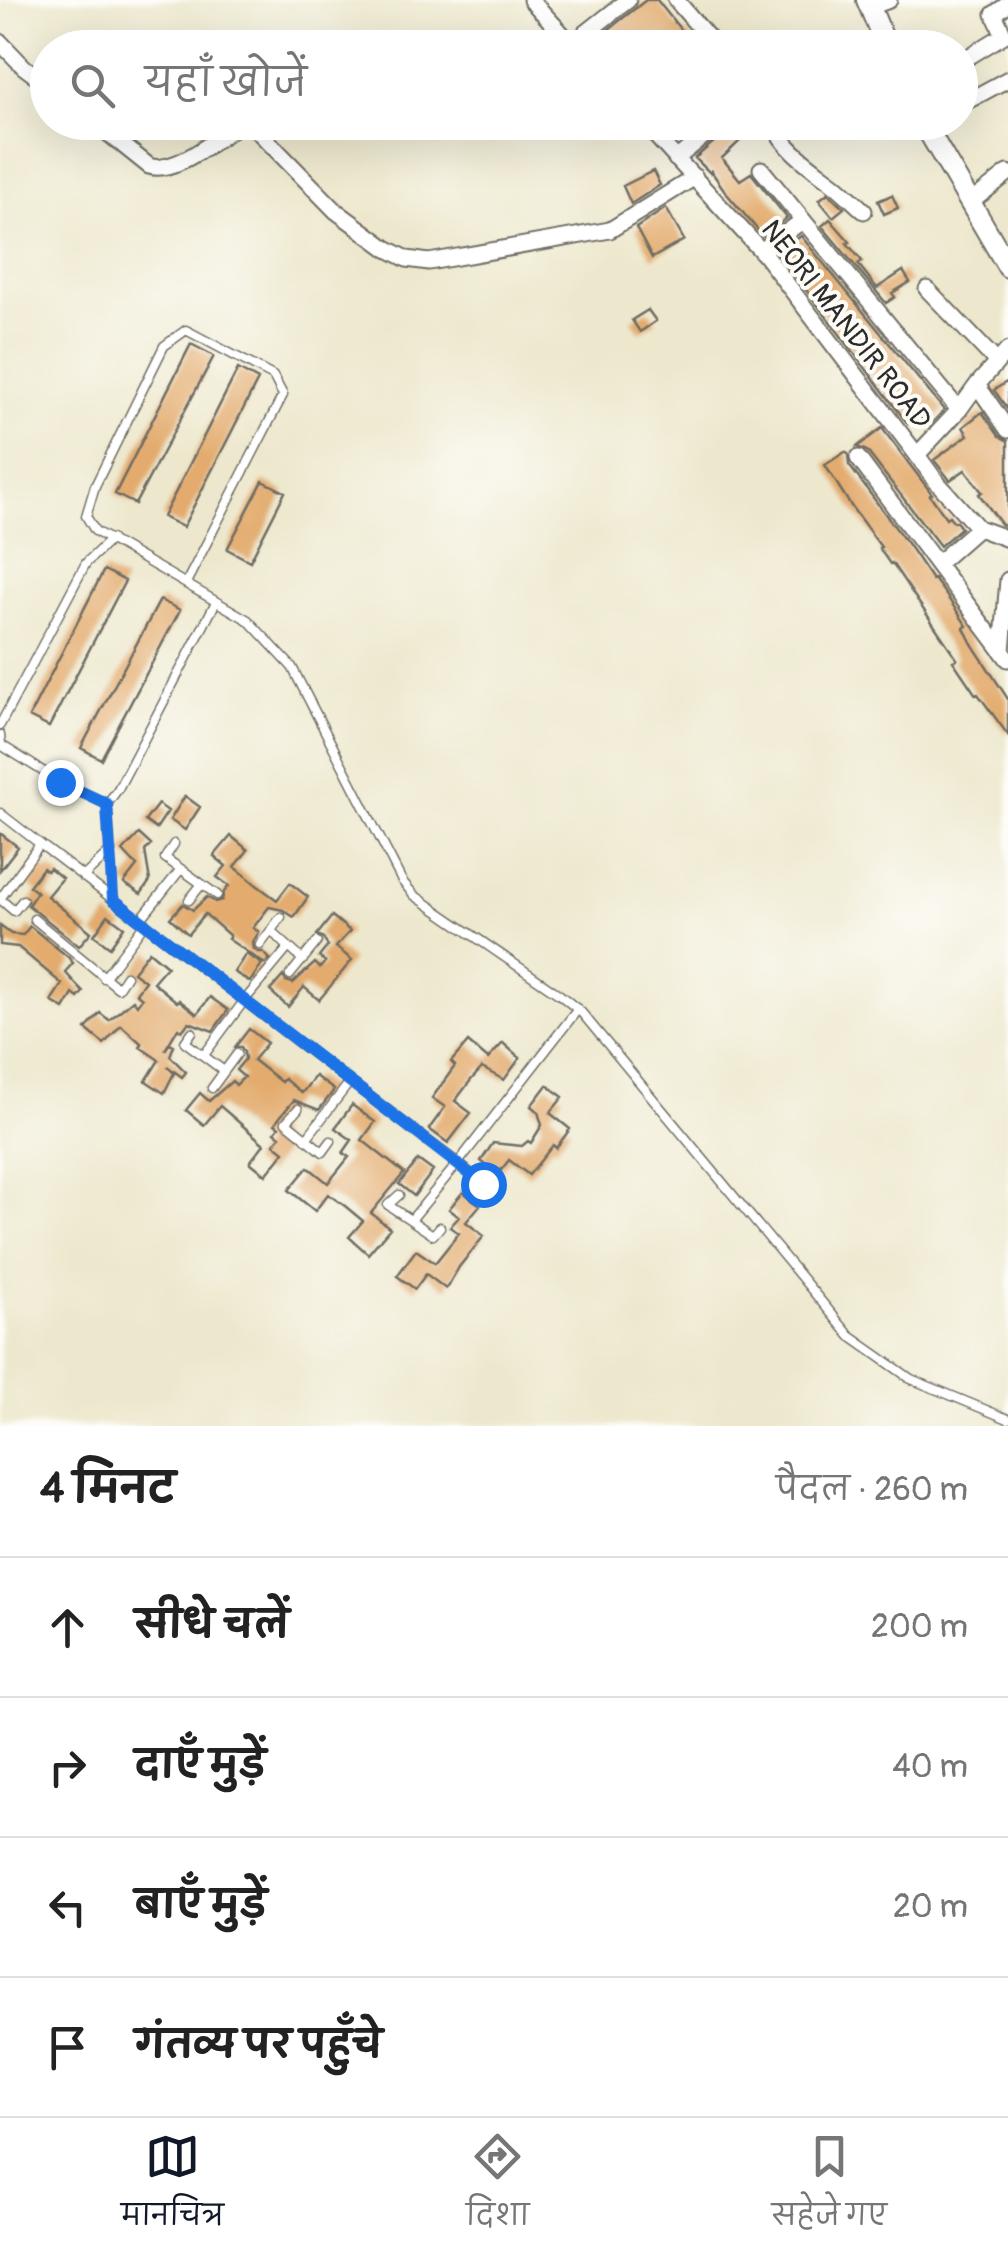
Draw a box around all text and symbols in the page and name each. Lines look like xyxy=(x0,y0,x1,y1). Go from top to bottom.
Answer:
search box xyxy=(30,30,978,140)
icon: search xyxy=(65,58,120,113)
text: यहाँ खोजें xyxy=(145,59,307,107)
street label: NEORI MANDIR ROAD xyxy=(753,213,938,437)
route end xyxy=(38,760,84,806)
route start xyxy=(461,1162,507,1208)
text: 4 मिनट xyxy=(40,1463,175,1515)
text: पैदल · 260 m xyxy=(776,1470,968,1510)
icon: ahead xyxy=(40,1600,95,1655)
text: सीधे चलें xyxy=(135,1601,289,1649)
text: 200 m xyxy=(871,1607,968,1647)
icon: right xyxy=(40,1740,95,1795)
text: दाएँ मुड़ें xyxy=(135,1741,266,1789)
text: 40 m xyxy=(892,1747,968,1787)
icon: left xyxy=(40,1880,95,1935)
text: बाएँ मुड़ें xyxy=(135,1881,267,1929)
text: 20 m xyxy=(893,1887,968,1927)
icon: arrive xyxy=(40,2020,95,2075)
text: गंतव्य पर पहुँचे xyxy=(135,2021,382,2069)
tab: मानचित्र xyxy=(121,2129,224,2246)
tab: दिशा xyxy=(466,2129,530,2246)
tab: सहेजे गए xyxy=(772,2129,887,2246)

